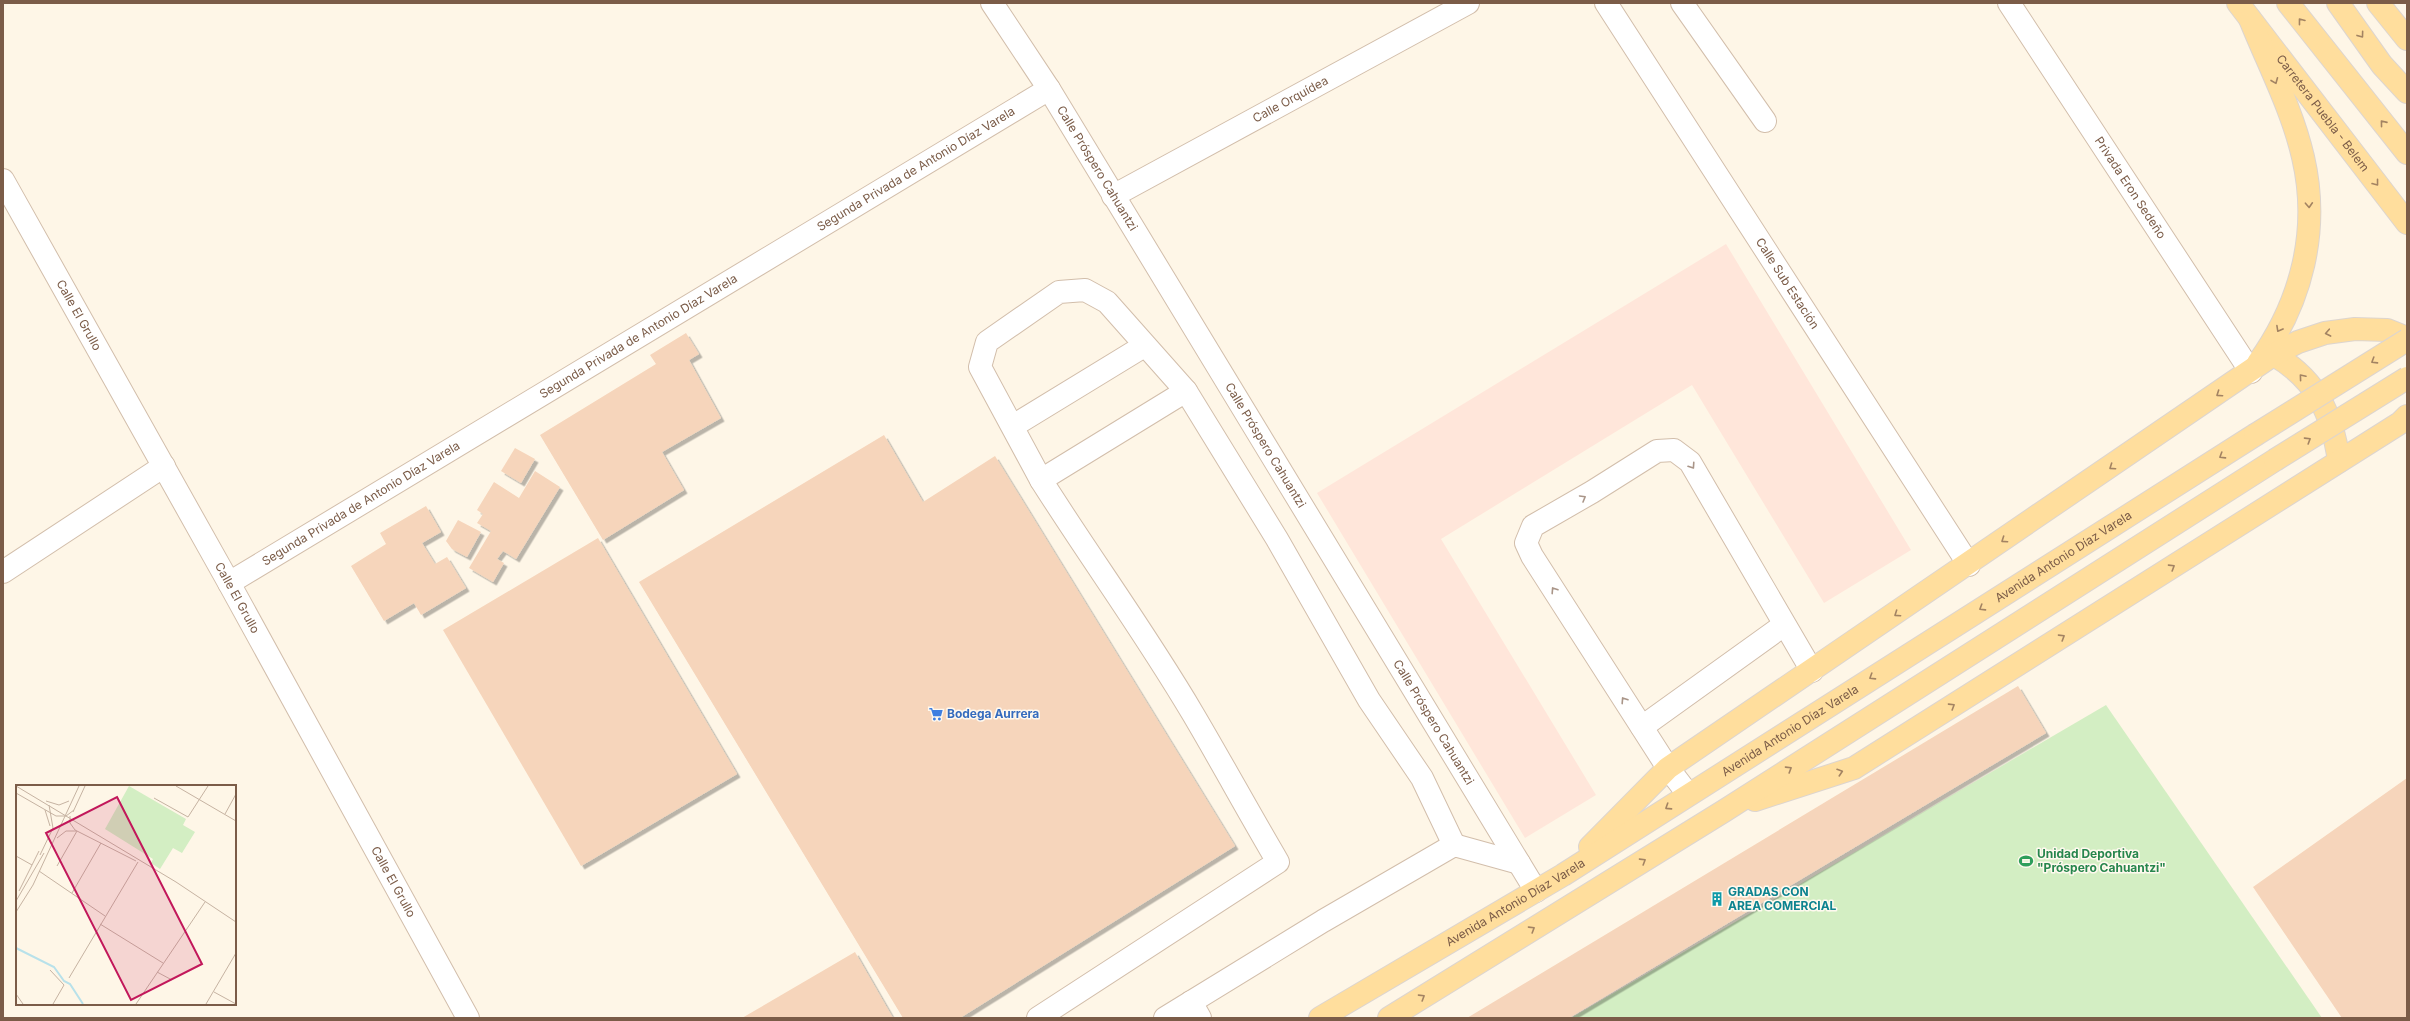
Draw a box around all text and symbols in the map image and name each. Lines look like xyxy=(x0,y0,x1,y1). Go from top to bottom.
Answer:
one-way arrow xyxy=(2299,19,2306,26)
one-way arrow xyxy=(2356,30,2363,37)
street label: Carretera Puebla - Belem xyxy=(2273,52,2373,174)
street label: Calle Orquídea xyxy=(1250,72,1331,126)
one-way arrow xyxy=(2270,76,2278,84)
street label: Segunda Privada de Antonio Díaz Varela xyxy=(814,103,1017,234)
street label: Calle Próspero Cahuantzi xyxy=(1054,103,1141,233)
one-way arrow xyxy=(2380,120,2387,127)
street label: Privada Eron Sedeño xyxy=(2092,134,2169,241)
one-way arrow xyxy=(2371,178,2378,185)
one-way arrow xyxy=(2305,202,2314,208)
street label: Calle Sub Estación xyxy=(1753,235,1823,332)
street label: Segunda Privada de Antonio Díaz Varela xyxy=(536,271,740,401)
street label: Calle El Grullo xyxy=(53,277,105,353)
one-way arrow xyxy=(2276,325,2283,333)
one-way arrow xyxy=(2325,329,2331,337)
one-way arrow xyxy=(2371,356,2378,364)
one-way arrow xyxy=(2299,374,2306,381)
street label: Calle Próspero Cahuantzi xyxy=(1222,380,1309,510)
one-way arrow xyxy=(2216,389,2223,397)
one-way arrow xyxy=(2304,437,2311,444)
street label: Segunda Privada de Antonio Díaz Varela xyxy=(259,438,462,568)
one-way arrow xyxy=(2220,451,2227,458)
one-way arrow xyxy=(1687,462,1694,469)
one-way arrow xyxy=(2109,462,2116,469)
one-way arrow xyxy=(1579,495,1586,502)
street label: Avenida Antonio Díaz Varela xyxy=(1992,507,2134,605)
one-way arrow xyxy=(2001,535,2008,543)
street label: Calle El Grullo xyxy=(212,560,263,636)
one-way arrow xyxy=(2168,565,2175,572)
one-way arrow xyxy=(1551,587,1559,594)
one-way arrow xyxy=(1979,603,1986,610)
one-way arrow xyxy=(1894,609,1901,616)
one-way arrow xyxy=(2058,634,2065,641)
street label: Calle Próspero Cahuantzi xyxy=(1390,657,1478,787)
one-way arrow xyxy=(1869,672,1876,680)
street label: Avenida Antonio Díaz Varela xyxy=(1719,681,1861,779)
one-way arrow xyxy=(1622,697,1629,704)
one-way arrow xyxy=(1948,703,1955,711)
supermarket icon: Bodega Aurrera xyxy=(928,706,944,722)
place label: Bodega Aurrera xyxy=(947,706,1039,721)
one-way arrow xyxy=(1784,767,1791,774)
one-way arrow xyxy=(1837,768,1844,777)
inset map xyxy=(16,785,236,1005)
one-way arrow xyxy=(1665,802,1672,810)
street label: Calle El Grullo xyxy=(368,843,419,920)
place label: Unidad Deportiva "Próspero Cahuantzi" xyxy=(2037,846,2166,875)
sports icon: Unidad Deportiva "Próspero Cahuantzi" xyxy=(2018,853,2034,869)
street label: Avenida Antonio Díaz Varela xyxy=(1443,855,1588,949)
one-way arrow xyxy=(1639,858,1646,865)
place label: GRADAS CON AREA COMERCIAL xyxy=(1728,884,1837,913)
building icon: GRADAS CON AREA COMERCIAL xyxy=(1709,891,1725,907)
one-way arrow xyxy=(1528,926,1535,934)
one-way arrow xyxy=(1418,995,1425,1002)

